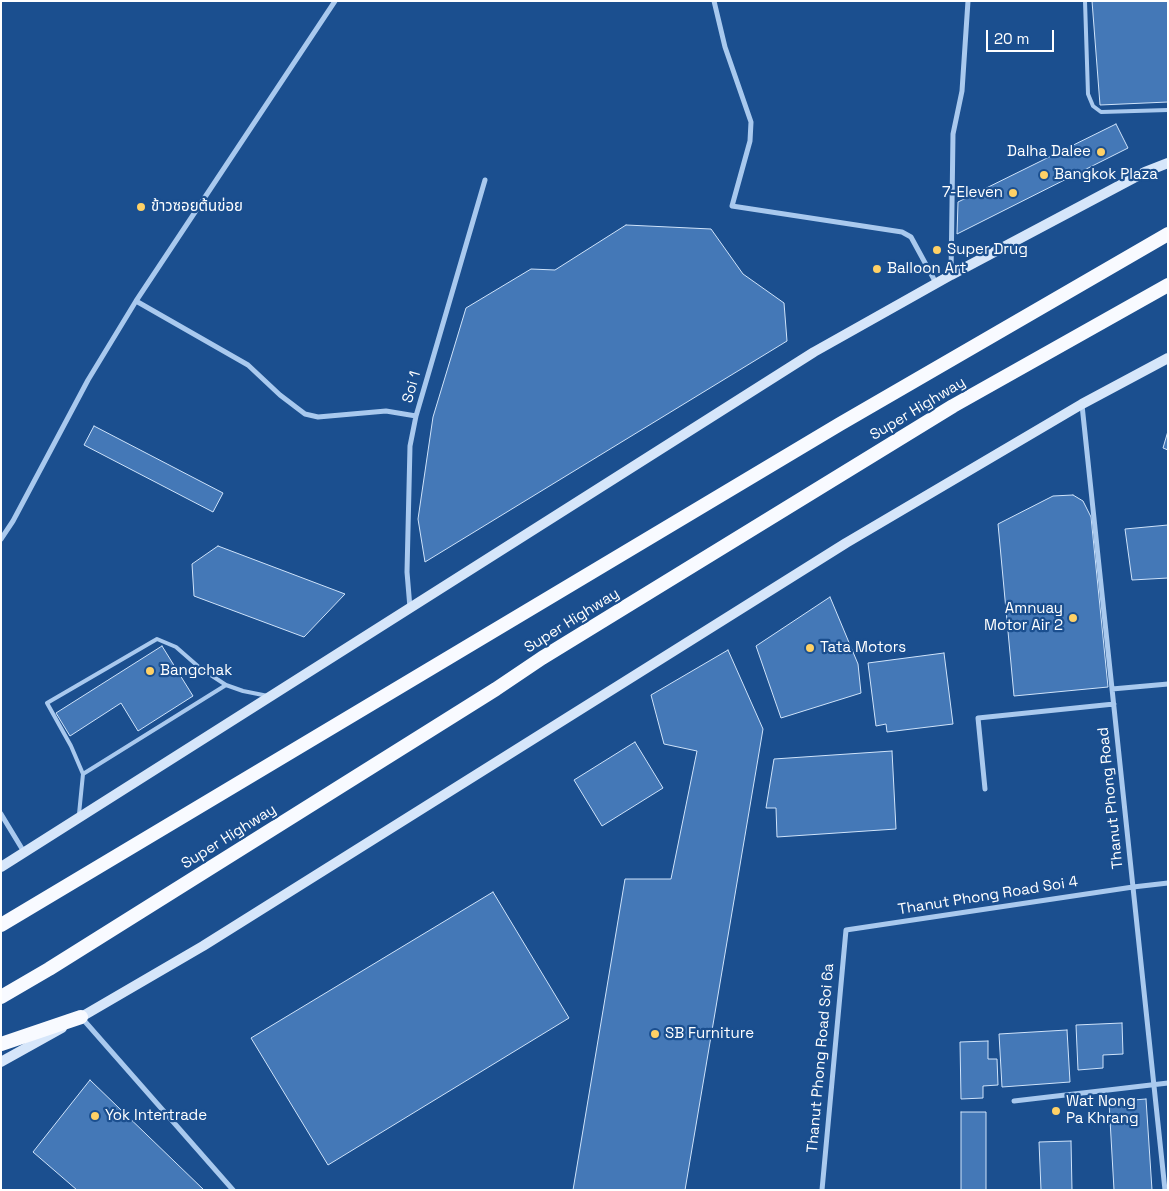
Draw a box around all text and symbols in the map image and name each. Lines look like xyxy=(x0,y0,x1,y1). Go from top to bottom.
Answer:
scale bar xyxy=(989,20,1056,52)
text: 20 m xyxy=(994,29,1029,48)
place label: Dalha Dalee xyxy=(1007,143,1091,161)
marker: Dalha Dalee xyxy=(1095,146,1107,158)
place label: Bangkok Plaza xyxy=(1054,166,1158,184)
marker: Bangkok Plaza xyxy=(1038,169,1050,181)
place label: 7-Eleven xyxy=(942,184,1003,202)
marker: 7-Eleven xyxy=(1007,187,1019,199)
place label: ข้าวซอยต้นข่อย xyxy=(151,198,243,216)
marker: ข้าวซอยต้นข่อย xyxy=(135,201,147,213)
place label: Super Drug xyxy=(947,241,1028,259)
marker: Super Drug xyxy=(931,244,943,256)
place label: Balloon Art xyxy=(887,260,966,278)
marker: Balloon Art xyxy=(871,263,883,275)
street label: Soi 1 xyxy=(399,369,425,405)
street label: Super Highway xyxy=(867,373,969,445)
street label: Super Highway xyxy=(521,585,623,657)
place label: Amnuay Motor Air 2 xyxy=(984,600,1063,635)
marker: Amnuay Motor Air 2 xyxy=(1067,612,1079,624)
place label: Tata Motors xyxy=(820,639,906,657)
marker: Tata Motors xyxy=(804,642,816,654)
place label: Bangchak xyxy=(160,662,232,680)
marker: Bangchak xyxy=(144,665,156,677)
street label: Thanut Phong Road xyxy=(1095,726,1127,870)
street label: Super Highway xyxy=(178,801,280,873)
street label: Thanut Phong Road Soi 4 xyxy=(897,873,1079,919)
street label: Thanut Phong Road Soi 6a xyxy=(804,962,838,1154)
place label: SB Furniture xyxy=(665,1025,754,1043)
marker: SB Furniture xyxy=(649,1028,661,1040)
place label: Wat Nong Pa Khrang xyxy=(1066,1093,1139,1128)
marker: Wat Nong Pa Khrang xyxy=(1050,1105,1062,1117)
place label: Yok Intertrade xyxy=(105,1107,207,1125)
marker: Yok Intertrade xyxy=(89,1110,101,1122)

